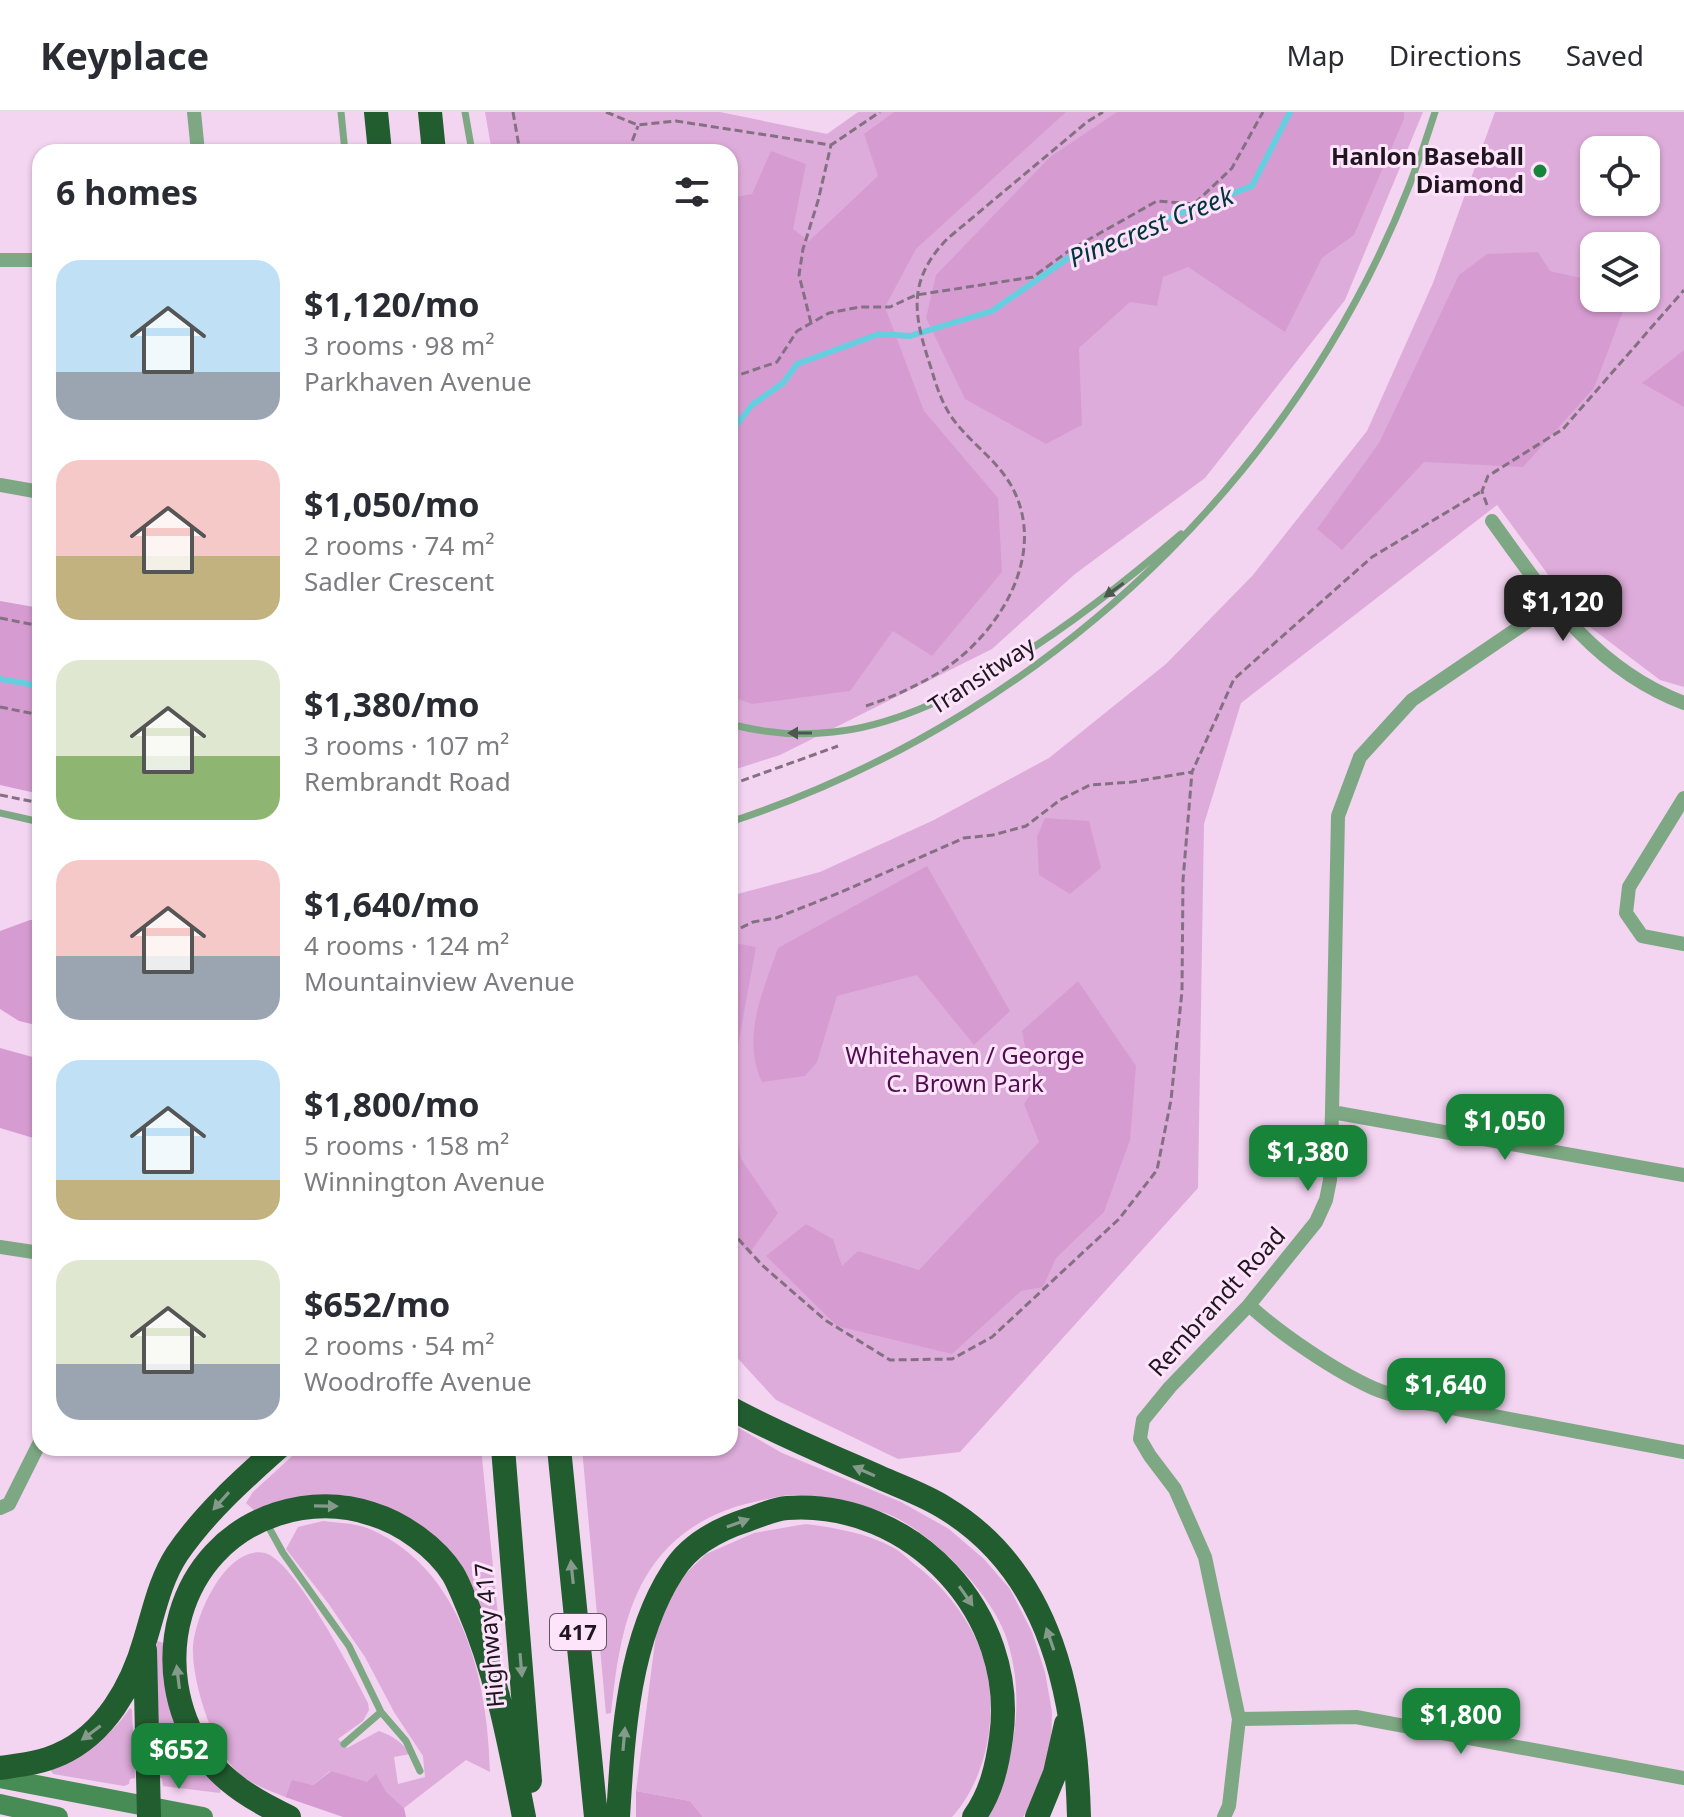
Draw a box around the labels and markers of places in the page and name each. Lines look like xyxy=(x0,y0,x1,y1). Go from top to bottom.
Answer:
place label: Hanlon Baseball Diamond xyxy=(1331,139,1524,200)
marker: Hanlon Baseball Diamond xyxy=(1531,162,1549,180)
pin: $1,120 xyxy=(1498,575,1628,643)
pin: $1,050 xyxy=(1440,1094,1570,1162)
pin: $1,380 xyxy=(1243,1125,1373,1193)
pin: $1,640 xyxy=(1381,1358,1511,1426)
pin: $1,800 xyxy=(1396,1688,1526,1756)
pin: $652 xyxy=(132,1723,226,1791)

